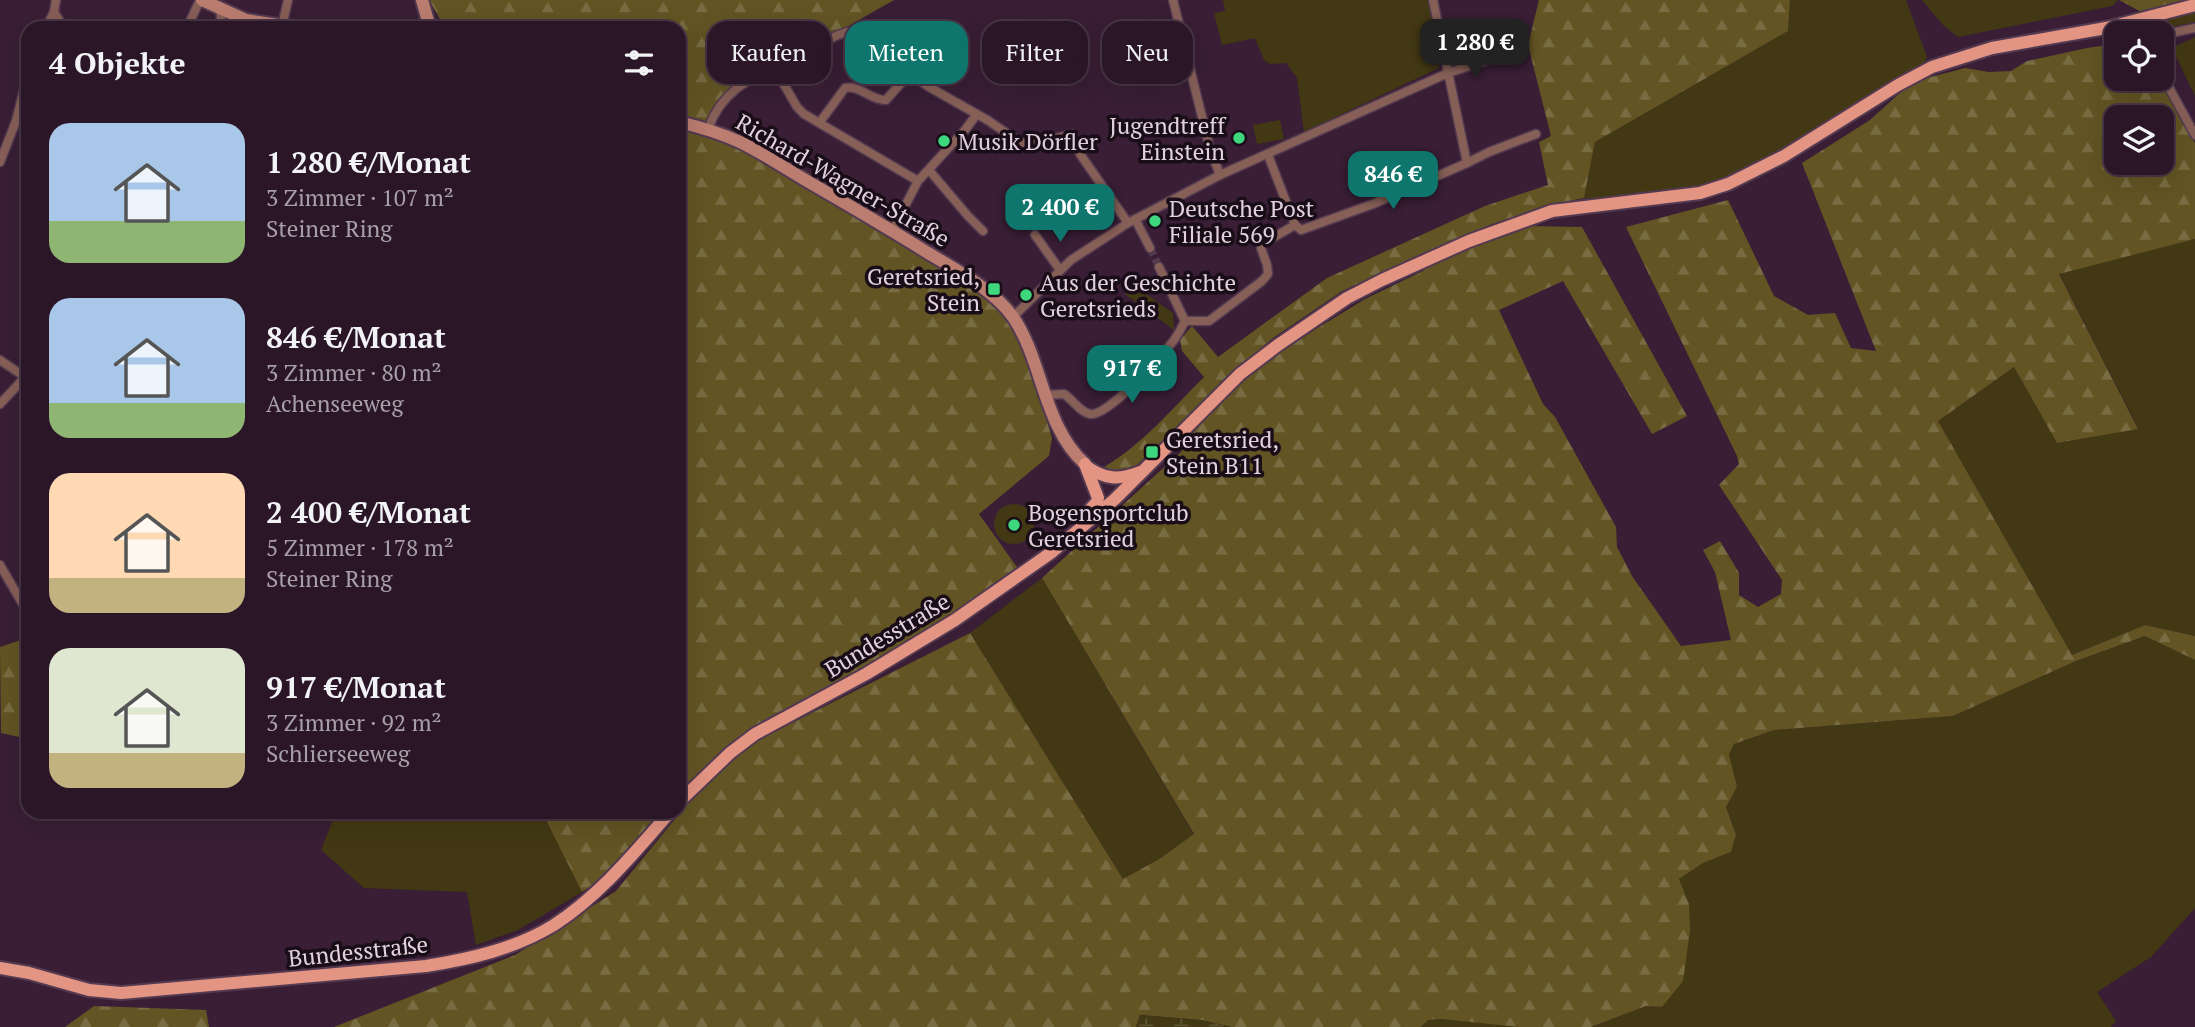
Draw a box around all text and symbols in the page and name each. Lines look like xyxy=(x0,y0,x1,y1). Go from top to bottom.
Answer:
pin: 1 280 € xyxy=(1410,20,1540,79)
chip: Kaufen xyxy=(707,21,831,84)
chip: Mieten xyxy=(845,21,968,84)
chip: Filter xyxy=(982,21,1088,84)
chip: Neu xyxy=(1102,21,1193,84)
map controls xyxy=(2104,21,2174,175)
button: locate xyxy=(2104,21,2174,91)
text: 1 280 € xyxy=(1436,26,1514,57)
text: 4 Objekte xyxy=(49,43,186,83)
icon: filters xyxy=(620,44,658,82)
button: layers xyxy=(2104,105,2174,175)
street label: Richard-Wagner-Straße xyxy=(731,106,955,254)
place label: Jugendtreff Einstein xyxy=(1109,110,1227,167)
place label: Musik Dörfler xyxy=(958,126,1098,157)
marker: Jugendtreff Einstein xyxy=(1231,130,1247,146)
marker: Musik Dörfler xyxy=(936,133,952,149)
text: 1 280 €/Monat xyxy=(266,142,471,182)
icon: home xyxy=(105,151,189,235)
pin: 846 € xyxy=(1344,152,1442,211)
text: 846 € xyxy=(1364,158,1422,189)
text: 3 Zimmer · 107 m² xyxy=(266,182,454,213)
pin: 2 400 € xyxy=(995,184,1125,244)
text: 2 400 € xyxy=(1021,191,1099,222)
place label: Deutsche Post Filiale 569 xyxy=(1169,193,1315,250)
text: Steiner Ring xyxy=(266,213,392,244)
marker: Deutsche Post Filiale 569 xyxy=(1147,213,1163,229)
place label: Geretsried, Stein xyxy=(867,261,980,318)
place label: Aus der Geschichte Geretsrieds xyxy=(1040,267,1236,324)
marker: Geretsried, Stein xyxy=(986,281,1002,297)
marker: Aus der Geschichte Geretsrieds xyxy=(1018,287,1034,303)
text: 846 €/Monat xyxy=(266,317,446,357)
icon: home xyxy=(105,326,189,410)
pin: 917 € xyxy=(1083,346,1181,405)
text: 917 € xyxy=(1103,352,1161,383)
text: 3 Zimmer · 80 m² xyxy=(266,357,441,388)
text: Achenseeweg xyxy=(266,388,404,419)
place label: Geretsried, Stein B11 xyxy=(1166,424,1279,481)
marker: Geretsried, Stein B11 xyxy=(1144,444,1160,460)
text: 2 400 €/Monat xyxy=(266,492,471,532)
place label: Bogensportclub Geretsried xyxy=(1028,497,1189,554)
icon: home xyxy=(105,501,189,585)
marker: Bogensportclub Geretsried xyxy=(1006,517,1022,533)
text: 5 Zimmer · 178 m² xyxy=(266,532,454,563)
text: Steiner Ring xyxy=(266,563,392,594)
street label: Bundesstraße xyxy=(819,586,955,684)
text: 917 €/Monat xyxy=(266,667,446,707)
icon: home xyxy=(105,676,189,760)
text: 3 Zimmer · 92 m² xyxy=(266,707,441,738)
text: Schlierseeweg xyxy=(266,738,410,769)
street label: Bundesstraße xyxy=(287,928,429,974)

